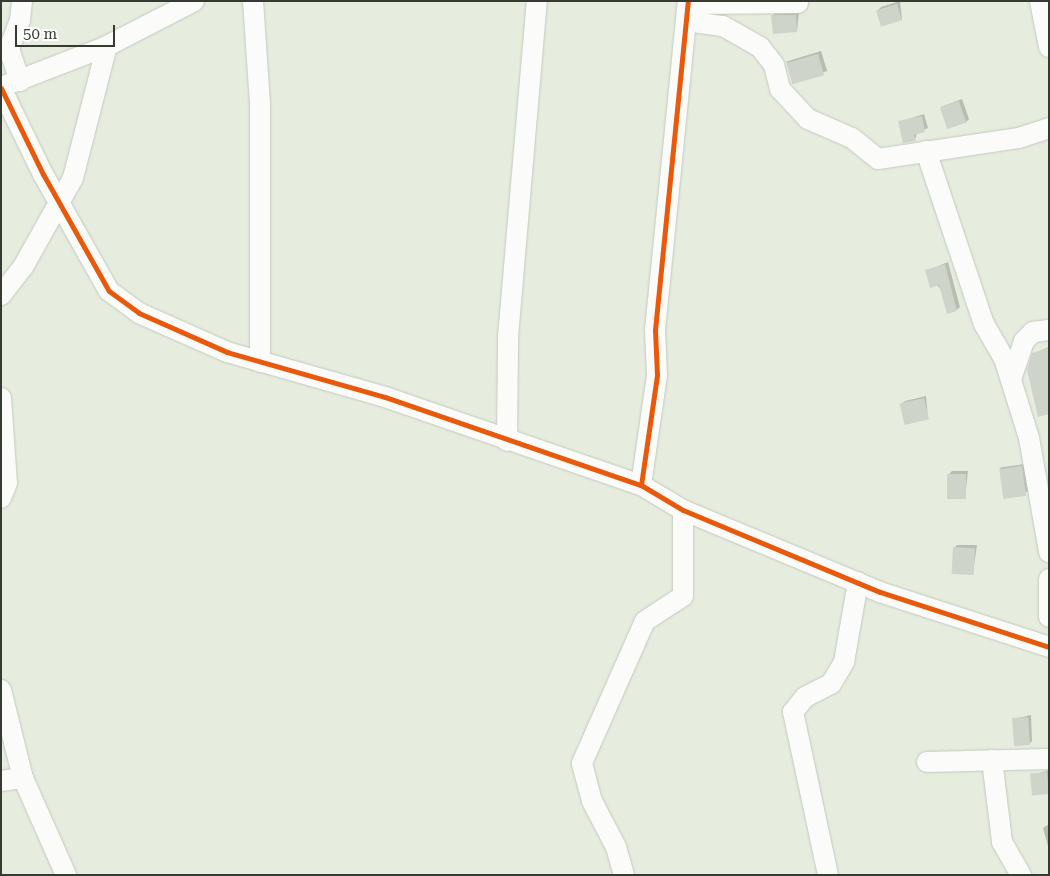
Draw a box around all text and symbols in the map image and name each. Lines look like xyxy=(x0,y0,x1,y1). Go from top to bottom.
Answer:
scale bar xyxy=(18,15,118,47)
text: 50 m xyxy=(23,25,57,43)

